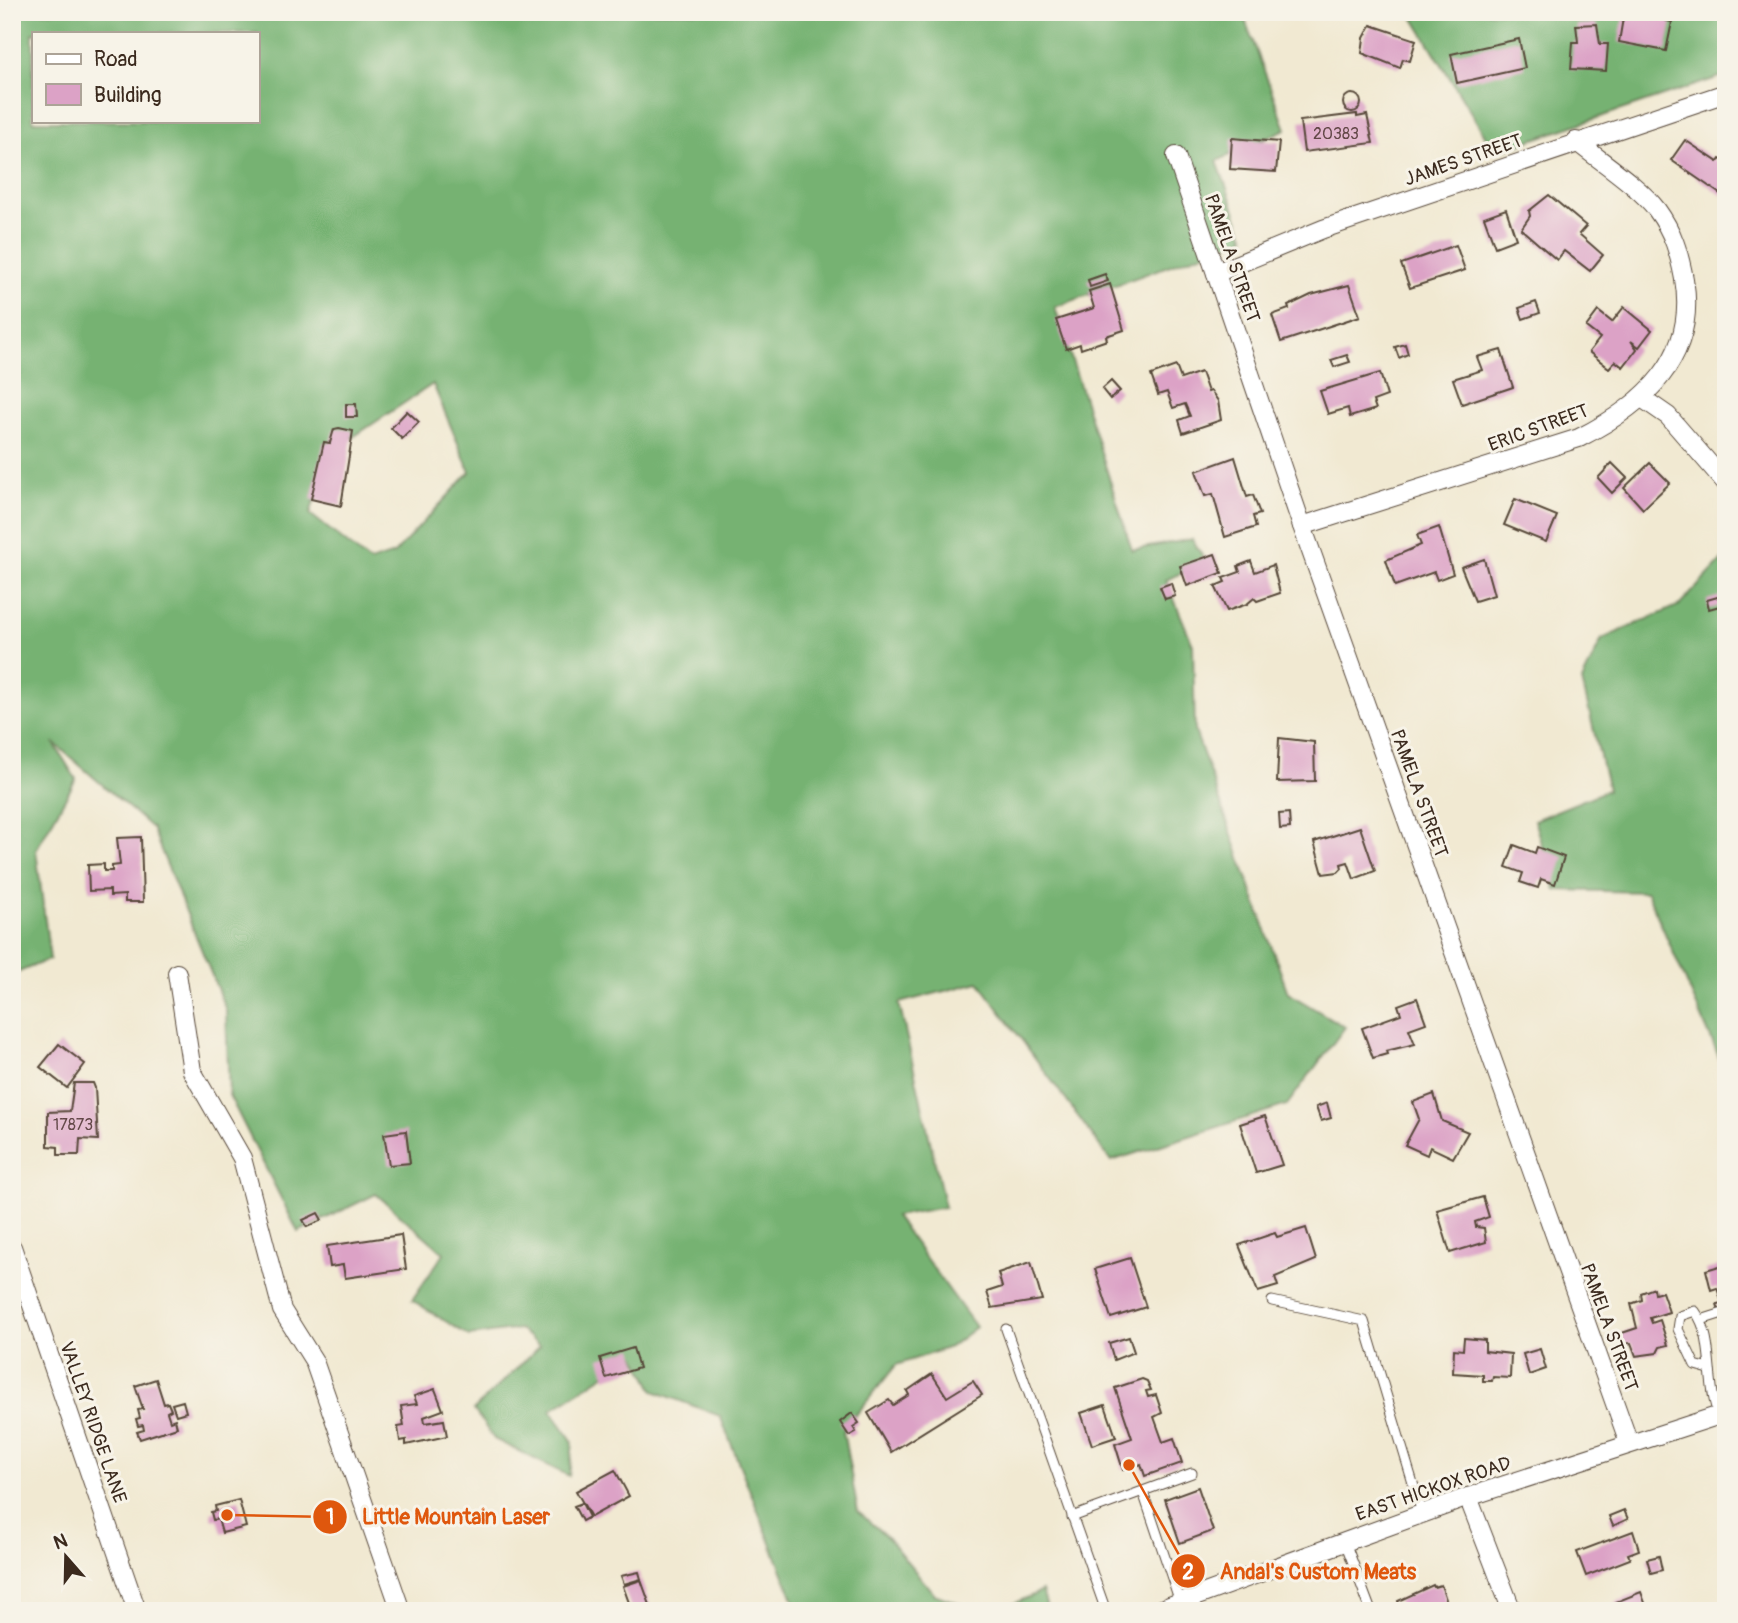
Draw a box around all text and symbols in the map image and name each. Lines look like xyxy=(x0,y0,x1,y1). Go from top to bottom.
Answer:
legend xyxy=(32,32,259,122)
text: Road xyxy=(94,46,138,73)
text: Building xyxy=(94,82,161,109)
house number: 20383 xyxy=(1313,124,1359,144)
street label: JAMES STREET xyxy=(1401,129,1525,191)
street label: PAMELA STREET xyxy=(1199,191,1265,326)
street label: ERIC STREET xyxy=(1485,399,1592,457)
street label: PAMELA STREET xyxy=(1385,726,1453,861)
house number: 17873 xyxy=(53,1115,93,1135)
street label: PAMELA STREET xyxy=(1575,1260,1643,1395)
street label: VALLEY RIDGE LANE xyxy=(54,1338,132,1506)
street label: EAST HICKOX ROAD xyxy=(1352,1451,1514,1527)
callout: Little Mountain Laser xyxy=(313,1496,564,1538)
text: 1 xyxy=(326,1504,334,1531)
text: Little Mountain Laser xyxy=(362,1504,551,1531)
north arrow xyxy=(32,1522,102,1592)
text: N xyxy=(50,1528,71,1555)
callout: Andal's Custom Meats xyxy=(1171,1550,1430,1592)
text: 2 xyxy=(1182,1559,1194,1586)
text: Andal's Custom Meats xyxy=(1220,1559,1417,1586)

